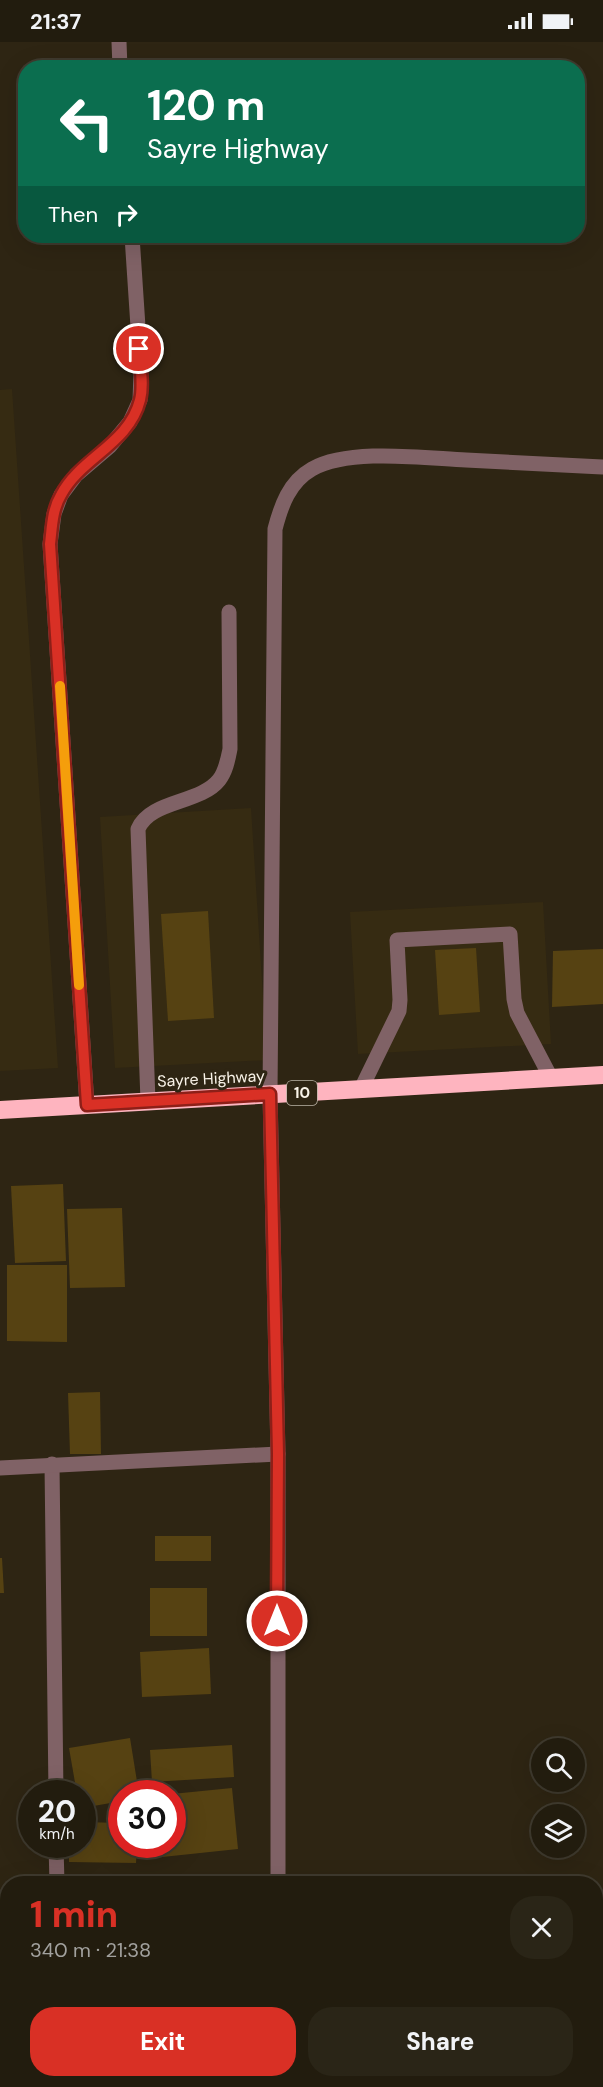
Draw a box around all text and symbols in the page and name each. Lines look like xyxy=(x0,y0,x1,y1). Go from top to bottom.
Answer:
text: 21:37 xyxy=(30,7,81,36)
text: 120 m xyxy=(147,78,265,133)
icon: left xyxy=(48,84,126,162)
text: Sayre Highway xyxy=(147,131,329,166)
icon: right xyxy=(110,198,143,231)
text: Then xyxy=(48,200,98,229)
pin xyxy=(113,323,164,374)
icon: arrive xyxy=(122,332,155,365)
street label: Sayre Highway xyxy=(157,1065,265,1092)
road number: 10 xyxy=(287,1081,317,1105)
position arrow xyxy=(245,1589,309,1653)
map controls xyxy=(531,1738,585,1858)
button: search xyxy=(531,1738,585,1792)
speed limit sign: 30 xyxy=(108,1780,186,1858)
text: 20 xyxy=(38,1792,76,1831)
button: layers xyxy=(531,1804,585,1858)
text: km/h xyxy=(39,1824,75,1844)
text: 1 min xyxy=(30,1891,118,1938)
button: close xyxy=(510,1896,573,1959)
text: 340 m · 21:38 xyxy=(30,1937,151,1963)
button: Exit xyxy=(30,2007,296,2076)
button: Share xyxy=(308,2007,573,2076)

